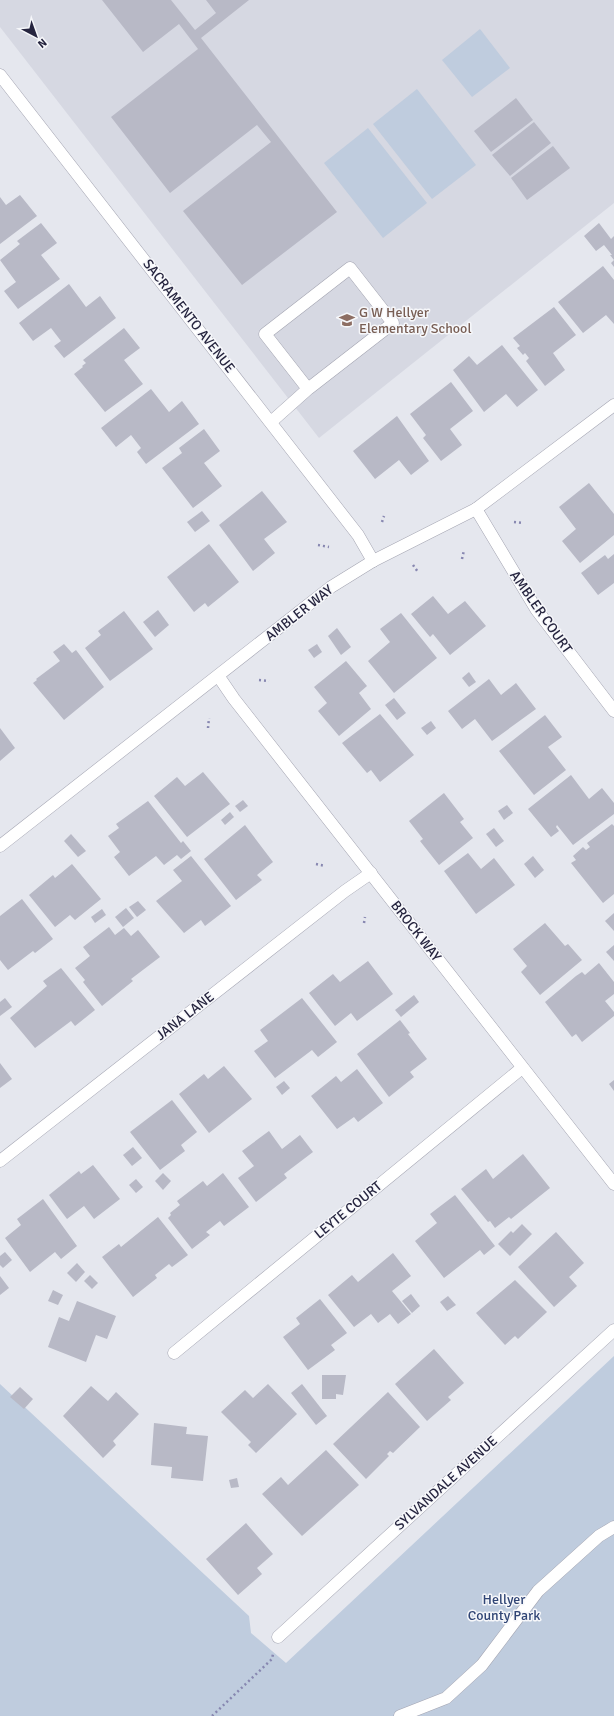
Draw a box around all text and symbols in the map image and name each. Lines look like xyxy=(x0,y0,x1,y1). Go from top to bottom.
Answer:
north arrow xyxy=(16,16,56,56)
text: N xyxy=(35,36,49,51)
street label: SACRAMENTO AVENUE xyxy=(139,256,239,376)
place label: G W Hellyer Elementary School xyxy=(359,304,472,337)
school or university icon: G W Hellyer Elementary School xyxy=(338,311,356,329)
street label: AMBLER COURT xyxy=(506,567,576,657)
street label: AMBLER WAY xyxy=(262,581,336,645)
street label: BROCK WAY xyxy=(387,897,445,965)
street label: JANA LANE xyxy=(153,988,217,1044)
street label: LEYTE COURT xyxy=(311,1178,385,1242)
street label: SYLVANDALE AVENUE xyxy=(391,1432,501,1534)
park label: Hellyer County Park xyxy=(468,1591,540,1624)

